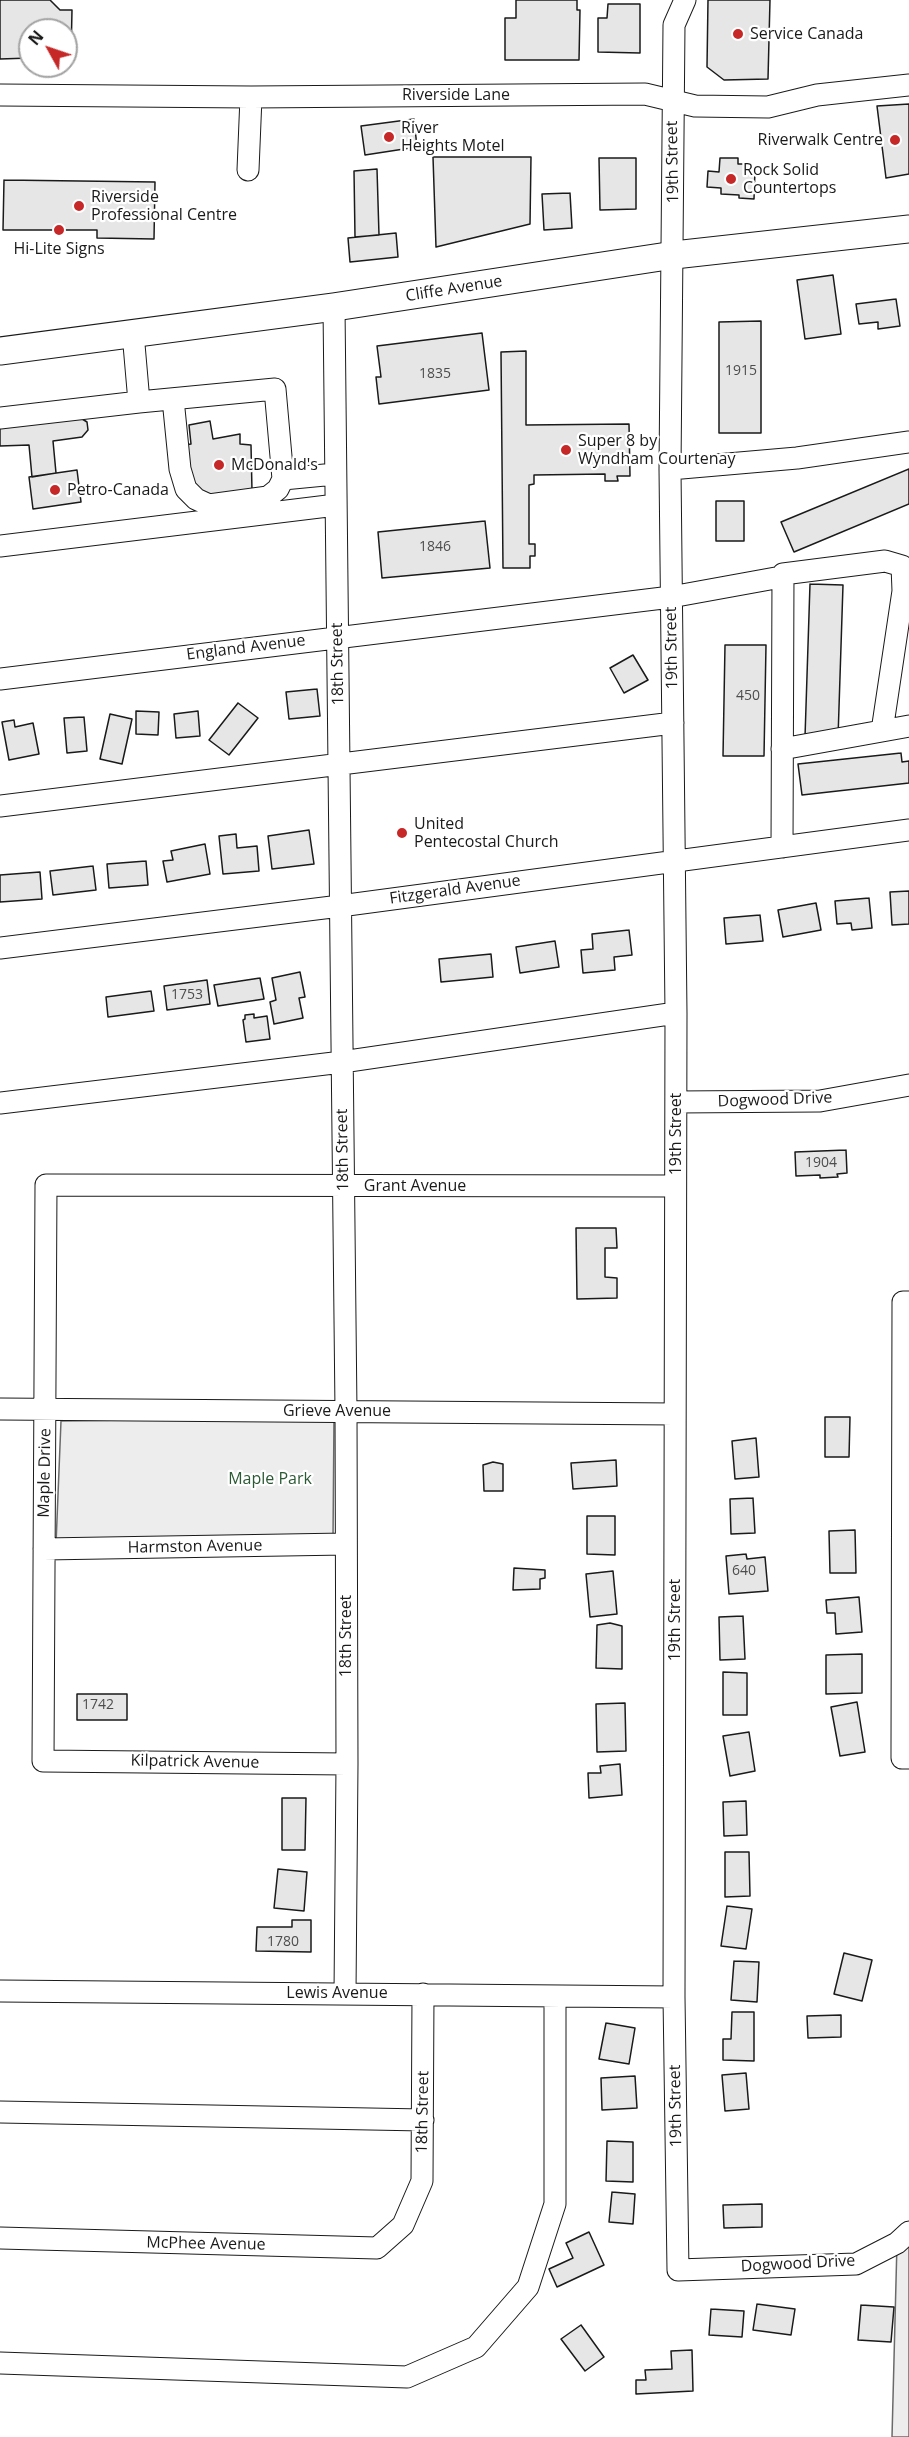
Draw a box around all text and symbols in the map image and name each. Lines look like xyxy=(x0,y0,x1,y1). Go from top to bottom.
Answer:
north arrow xyxy=(18,18,78,78)
place label: Service Canada xyxy=(750,24,863,44)
text: N xyxy=(23,26,48,50)
marker: Service Canada xyxy=(731,27,745,41)
street label: Riverside Lane xyxy=(402,85,510,105)
place label: River Heights Motel xyxy=(401,118,505,156)
street label: 19th Street xyxy=(663,121,683,203)
marker: River Heights Motel xyxy=(382,130,396,144)
place label: Riverwalk Centre xyxy=(758,130,883,150)
marker: Riverwalk Centre xyxy=(888,133,902,147)
place label: Rock Solid Countertops xyxy=(743,160,836,198)
marker: Rock Solid Countertops xyxy=(724,172,738,186)
place label: Riverside Professional Centre xyxy=(91,187,237,225)
marker: Riverside Professional Centre xyxy=(72,199,86,213)
marker: Hi-Lite Signs xyxy=(52,223,66,237)
place label: Hi-Lite Signs xyxy=(13,239,105,259)
street label: Cliffe Avenue xyxy=(404,272,504,306)
house number: 1915 xyxy=(725,363,757,379)
house number: 1835 xyxy=(419,366,451,382)
place label: Super 8 by Wyndham Courtenay xyxy=(578,431,736,469)
marker: Super 8 by Wyndham Courtenay xyxy=(559,443,573,457)
place label: McDonald's xyxy=(231,455,318,475)
marker: McDonald's xyxy=(212,458,226,472)
place label: Petro-Canada xyxy=(67,480,169,500)
marker: Petro-Canada xyxy=(48,483,62,497)
house number: 1846 xyxy=(419,539,451,555)
street label: 19th Street xyxy=(662,607,682,689)
street label: 18th Street xyxy=(328,623,348,705)
street label: England Avenue xyxy=(185,631,307,665)
house number: 450 xyxy=(736,688,760,704)
place label: United Pentecostal Church xyxy=(414,814,559,852)
marker: United Pentecostal Church xyxy=(395,826,409,840)
street label: Fitzgerald Avenue xyxy=(388,871,522,909)
house number: 1753 xyxy=(171,987,203,1003)
street label: Dogwood Drive xyxy=(717,1088,833,1112)
street label: 19th Street xyxy=(666,1093,686,1175)
street label: 18th Street xyxy=(333,1109,353,1191)
house number: 1904 xyxy=(805,1155,837,1171)
street label: Grant Avenue xyxy=(364,1176,466,1196)
street label: Grieve Avenue xyxy=(283,1401,391,1421)
street label: Maple Drive xyxy=(35,1428,55,1518)
park label: Maple Park xyxy=(228,1469,312,1489)
street label: Harmston Avenue xyxy=(128,1536,262,1558)
house number: 640 xyxy=(732,1563,756,1579)
street label: 19th Street xyxy=(665,1579,685,1661)
street label: 18th Street xyxy=(336,1595,356,1677)
house number: 1742 xyxy=(82,1697,114,1713)
street label: Kilpatrick Avenue xyxy=(130,1751,260,1773)
house number: 1780 xyxy=(267,1934,299,1950)
street label: Lewis Avenue xyxy=(286,1983,388,2003)
street label: 19th Street xyxy=(666,2065,686,2147)
street label: 18th Street xyxy=(413,2071,433,2153)
street label: McPhee Avenue xyxy=(146,2233,266,2255)
street label: Dogwood Drive xyxy=(740,2251,856,2277)

